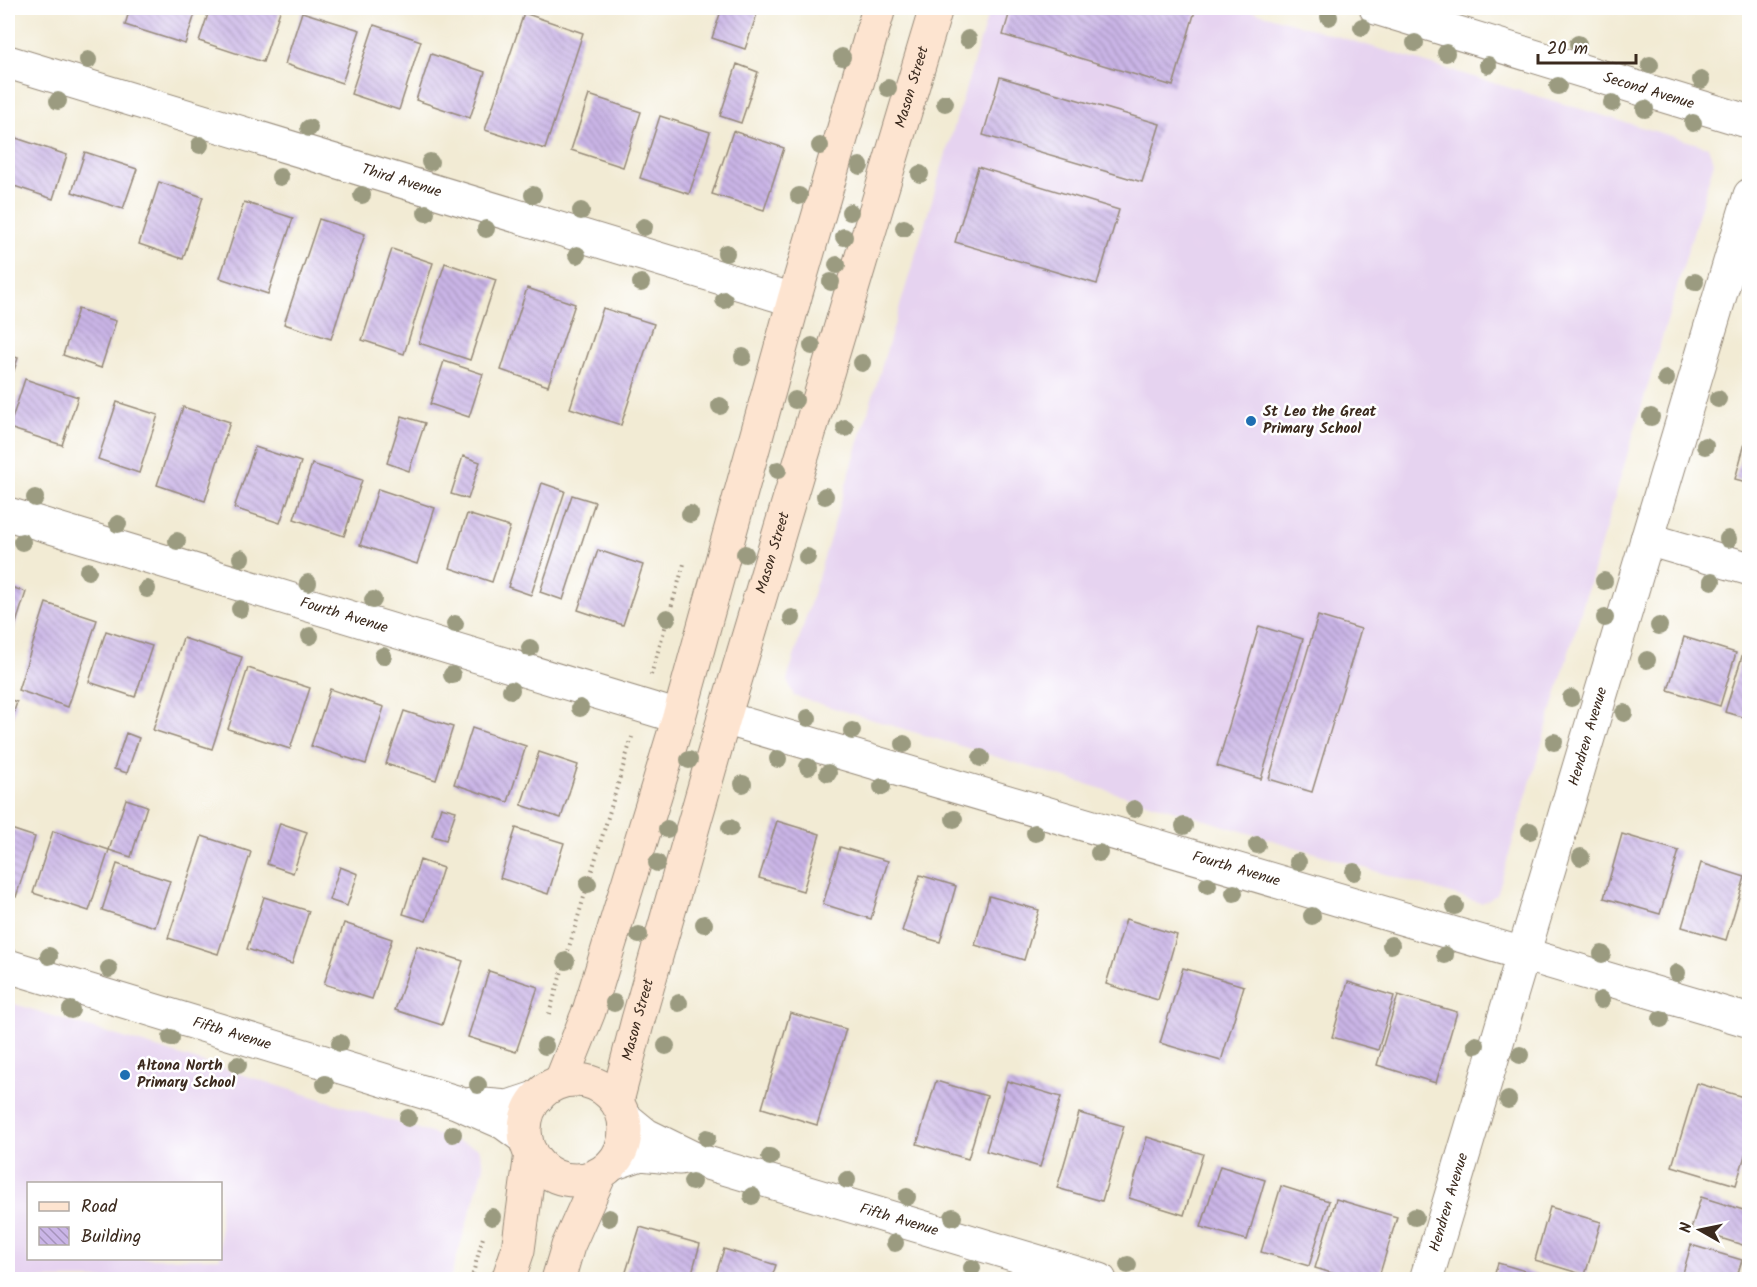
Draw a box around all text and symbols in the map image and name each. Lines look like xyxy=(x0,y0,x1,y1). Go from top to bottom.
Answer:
scale bar xyxy=(1538,27,1636,65)
text: 20 m xyxy=(1547,35,1588,64)
street label: Mason Street xyxy=(889,43,936,131)
street label: Second Avenue xyxy=(1600,66,1697,116)
street label: Third Avenue xyxy=(358,158,444,205)
place label: St Leo the Great Primary School xyxy=(1263,400,1377,441)
marker: St Leo the Great Primary School xyxy=(1244,414,1258,428)
street label: Mason Street xyxy=(750,509,797,597)
street label: Fourth Avenue xyxy=(297,591,391,640)
street label: Hendren Avenue xyxy=(1562,684,1614,789)
street label: Fourth Avenue xyxy=(1189,845,1283,894)
street label: Mason Street xyxy=(616,976,661,1063)
street label: Fifth Avenue xyxy=(190,1011,274,1057)
place label: Altona North Primary School xyxy=(137,1054,235,1095)
marker: Altona North Primary School xyxy=(118,1068,132,1082)
street label: Hendren Avenue xyxy=(1423,1150,1475,1255)
legend xyxy=(27,1182,222,1260)
text: Road xyxy=(81,1193,118,1222)
street label: Fifth Avenue xyxy=(857,1197,942,1243)
north arrow xyxy=(1670,1200,1730,1260)
text: N xyxy=(1674,1221,1700,1235)
text: Building xyxy=(81,1223,141,1252)

